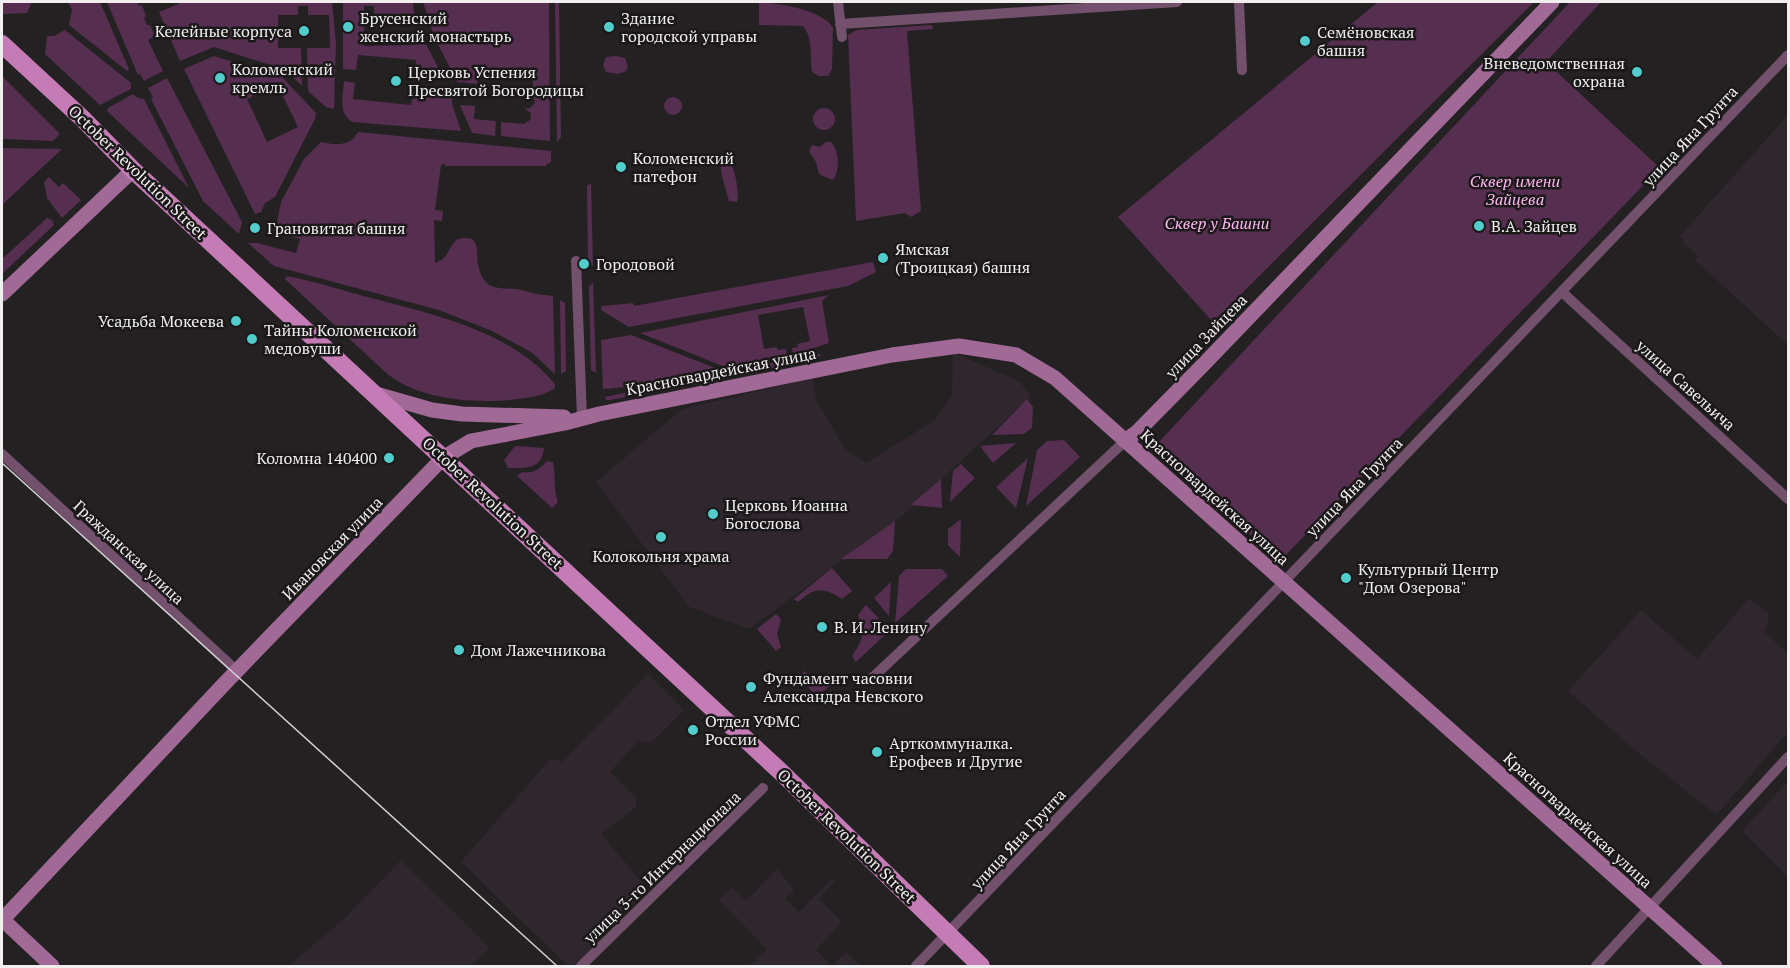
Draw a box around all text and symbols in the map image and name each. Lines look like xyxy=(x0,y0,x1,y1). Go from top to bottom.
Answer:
place label: Брусенский женский монастырь xyxy=(360,7,512,47)
place label: Здание городской управы xyxy=(621,7,757,47)
place label: Келейные корпуса xyxy=(155,20,292,42)
marker: Брусенский женский монастырь xyxy=(341,20,355,34)
marker: Здание городской управы xyxy=(602,20,616,34)
place label: Семёновская башня xyxy=(1317,21,1415,61)
marker: Келейные корпуса xyxy=(297,24,311,38)
marker: Семёновская башня xyxy=(1298,34,1312,48)
place label: Вневедомственная охрана xyxy=(1484,52,1625,92)
place label: Коломенский кремль xyxy=(232,58,333,98)
place label: Церковь Успения Пресвятой Богородицы xyxy=(408,61,584,101)
marker: Вневедомственная охрана xyxy=(1630,65,1644,79)
marker: Коломенский кремль xyxy=(213,71,227,85)
marker: Церковь Успения Пресвятой Богородицы xyxy=(389,74,403,88)
street label: улица Яна Грунта xyxy=(1637,81,1743,192)
street label: October Revolution Street xyxy=(64,100,212,244)
place label: Коломенский патефон xyxy=(633,147,734,187)
marker: Коломенский патефон xyxy=(614,160,628,174)
park label: Сквер имени Зайцева xyxy=(1470,170,1560,210)
park label: Сквер у Башни xyxy=(1165,212,1269,234)
place label: В.А. Зайцев xyxy=(1491,215,1577,237)
place label: Грановитая башня xyxy=(267,217,405,239)
marker: В.А. Зайцев xyxy=(1472,219,1486,233)
marker: Грановитая башня xyxy=(248,221,262,235)
place label: Ямская (Троицкая) башня xyxy=(895,238,1030,278)
marker: Ямская (Троицкая) башня xyxy=(876,251,890,265)
place label: Городовой xyxy=(596,253,675,275)
marker: Городовой xyxy=(577,257,591,271)
street label: улица Зайцева xyxy=(1159,289,1252,384)
place label: Усадьба Мокеева xyxy=(98,310,224,332)
marker: Усадьба Мокеева xyxy=(229,314,243,328)
place label: Тайны Коломенской медовуши xyxy=(264,319,417,359)
marker: Тайны Коломенской медовуши xyxy=(245,332,259,346)
street label: улица Савельича xyxy=(1631,334,1740,435)
street label: Красногвардейская улица xyxy=(624,342,818,400)
street label: Красногвардейская улица xyxy=(1136,424,1294,570)
street label: October Revolution Street xyxy=(418,432,568,574)
street label: улица Яна Грунта xyxy=(1300,432,1407,542)
place label: Коломна 140400 xyxy=(257,447,377,469)
marker: Коломна 140400 xyxy=(382,451,396,465)
street label: Ивановская улица xyxy=(277,491,387,605)
place label: Церковь Иоанна Богослова xyxy=(725,494,848,534)
street label: Гражданская улица xyxy=(69,495,189,609)
marker: Церковь Иоанна Богослова xyxy=(706,507,720,521)
marker: Колокольня храма xyxy=(654,530,668,544)
place label: Колокольня храма xyxy=(593,545,729,567)
place label: Культурный Центр "Дом Озерова" xyxy=(1358,558,1498,598)
marker: Культурный Центр "Дом Озерова" xyxy=(1339,571,1353,585)
place label: В. И. Ленину xyxy=(834,616,928,638)
marker: В. И. Ленину xyxy=(815,620,829,634)
place label: Дом Лажечникова xyxy=(471,639,606,661)
marker: Дом Лажечникова xyxy=(452,643,466,657)
place label: Фундамент часовни Александра Невского xyxy=(763,667,923,707)
marker: Фундамент часовни Александра Невского xyxy=(744,680,758,694)
place label: Отдел УФМС России xyxy=(705,710,800,750)
marker: Отдел УФМС России xyxy=(686,723,700,737)
place label: Арткоммуналка. Ерофеев и Другие xyxy=(889,732,1023,772)
marker: Арткоммуналка. Ерофеев и Другие xyxy=(870,745,884,759)
street label: Красногвардейская улица xyxy=(1499,747,1657,893)
street label: October Revolution Street xyxy=(773,764,921,908)
street label: улица Яна Грунта xyxy=(965,784,1071,895)
street label: улица 3-го Интернационала xyxy=(578,786,745,949)

